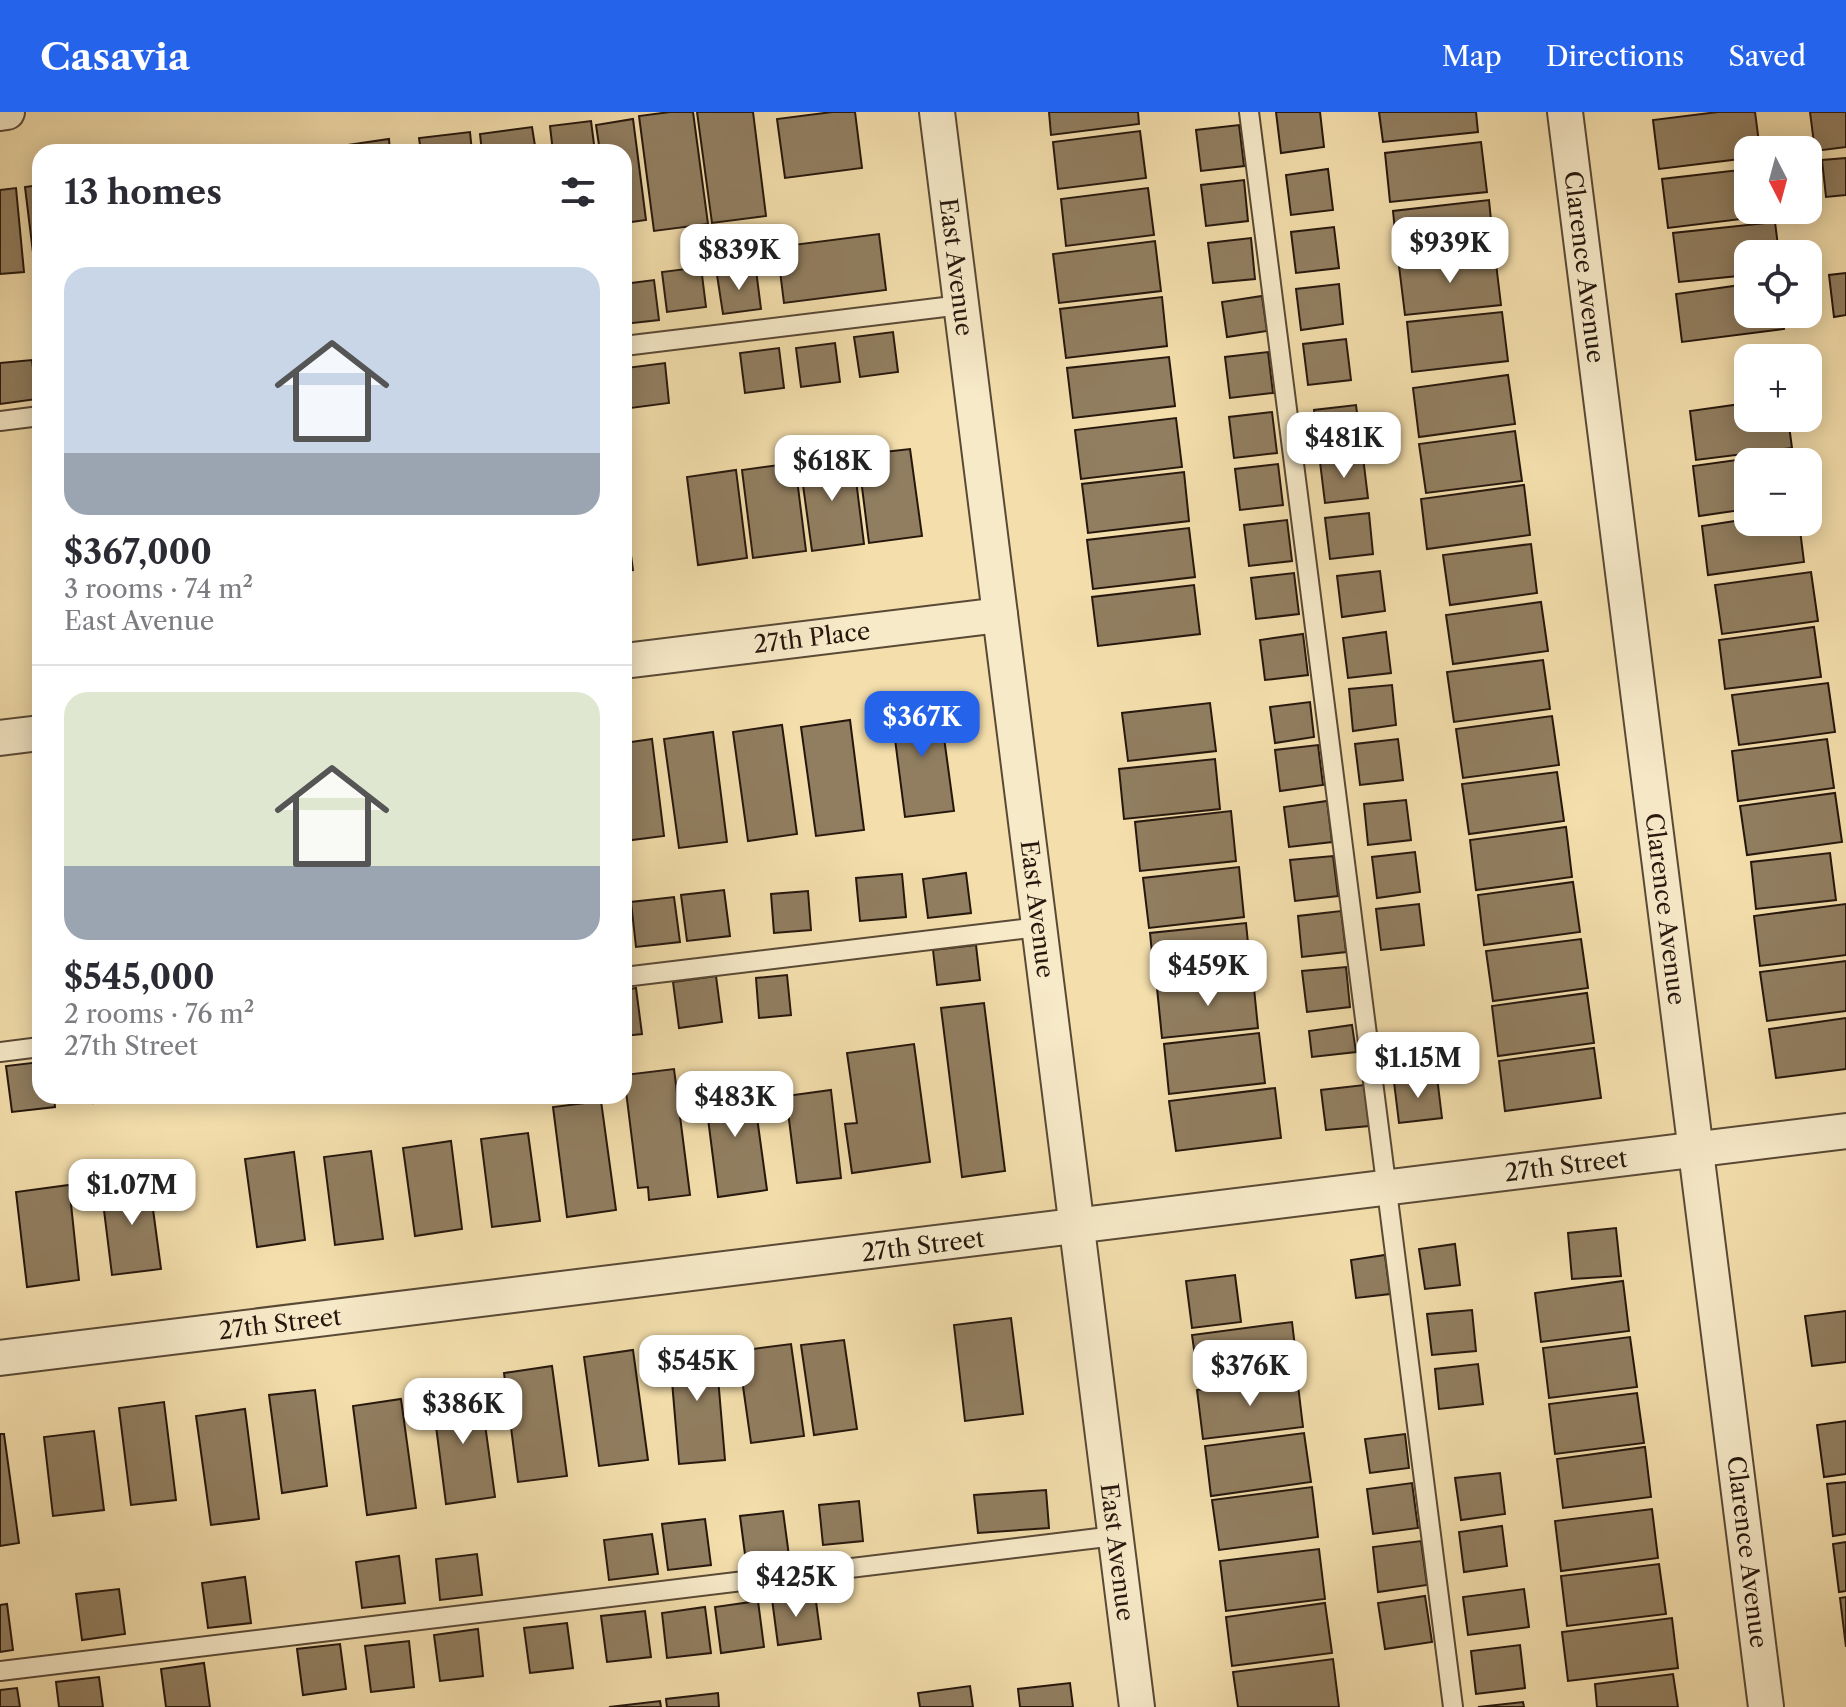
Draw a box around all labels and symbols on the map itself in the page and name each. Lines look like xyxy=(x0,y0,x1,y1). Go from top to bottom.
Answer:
north arrow xyxy=(1734,136,1822,224)
street label: Clarence Avenue xyxy=(1558,169,1611,365)
street label: East Avenue xyxy=(934,196,979,338)
pin: $939K xyxy=(1394,217,1506,285)
pin: $839K xyxy=(683,224,795,292)
pin: $481K xyxy=(1288,412,1400,480)
pin: $618K xyxy=(776,435,888,503)
street label: 27th Place xyxy=(752,616,872,659)
pin: $367K xyxy=(866,691,978,759)
street label: Clarence Avenue xyxy=(1639,811,1692,1007)
street label: East Avenue xyxy=(1015,838,1060,980)
pin: $459K xyxy=(1152,940,1264,1008)
pin: $1.15M xyxy=(1353,1032,1483,1100)
pin: $483K xyxy=(679,1071,791,1139)
street label: 27th Street xyxy=(1503,1144,1630,1187)
pin: $1.07M xyxy=(67,1159,197,1227)
street label: 27th Street xyxy=(860,1224,987,1267)
street label: 27th Street xyxy=(217,1302,344,1345)
pin: $545K xyxy=(641,1335,753,1403)
pin: $376K xyxy=(1194,1340,1306,1408)
pin: $386K xyxy=(407,1378,519,1446)
street label: Clarence Avenue xyxy=(1721,1454,1774,1650)
street label: East Avenue xyxy=(1095,1481,1140,1623)
pin: $425K xyxy=(740,1551,852,1619)

